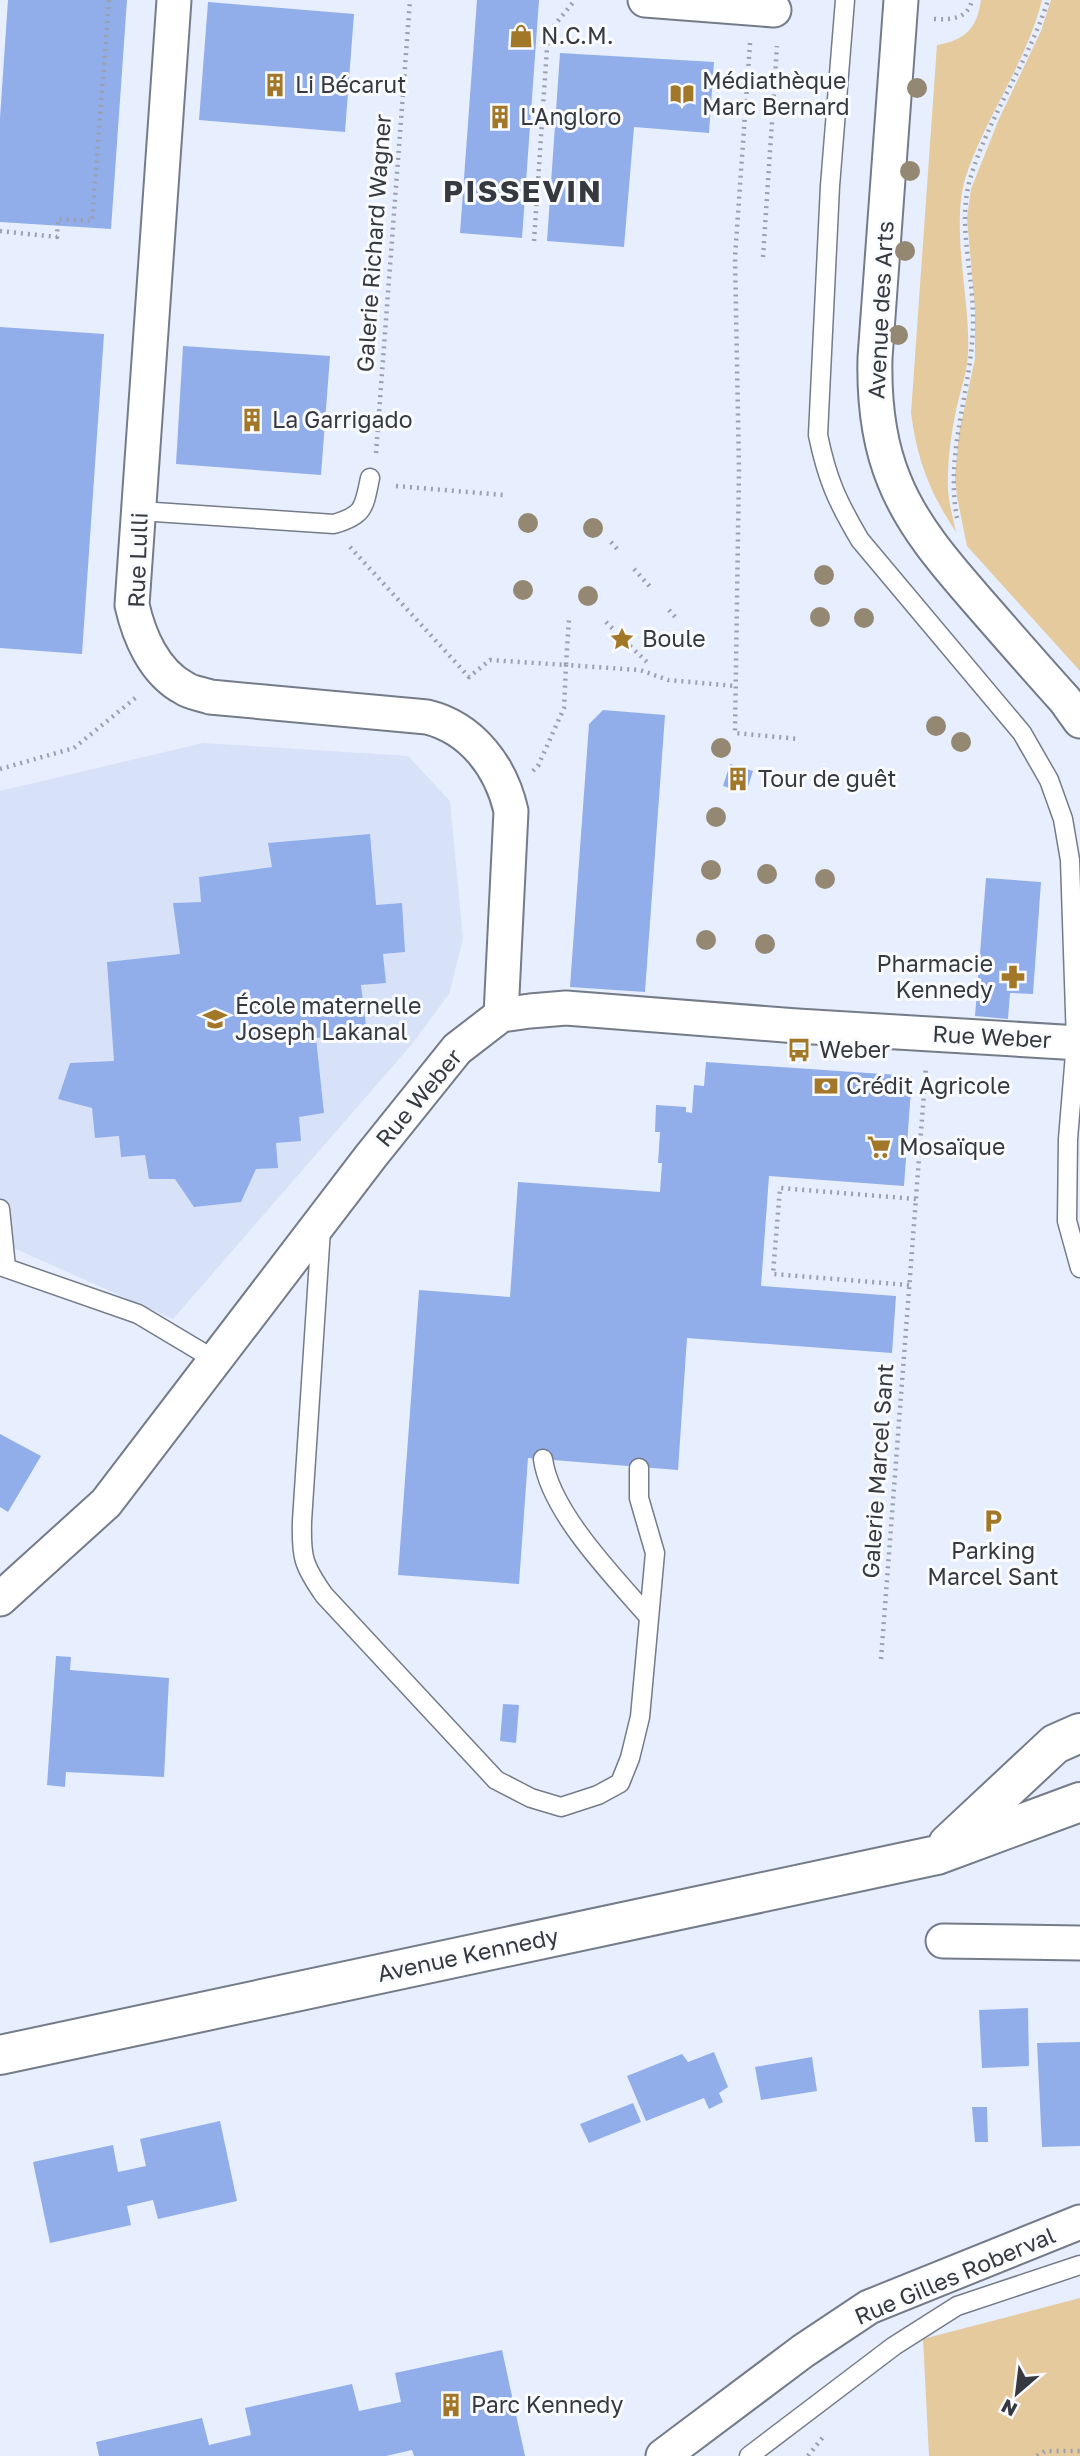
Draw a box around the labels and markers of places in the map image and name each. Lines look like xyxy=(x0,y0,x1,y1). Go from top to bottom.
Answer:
place label: N.C.M. xyxy=(541,21,614,49)
shop icon: N.C.M. xyxy=(507,22,535,50)
place label: Médiathèque Marc Bernard xyxy=(702,66,850,120)
place label: Li Bécarut xyxy=(295,70,406,98)
building icon: Li Bécarut xyxy=(261,71,289,99)
library icon: Médiathèque Marc Bernard xyxy=(668,80,696,108)
place label: L'Angloro xyxy=(520,102,621,130)
building icon: L'Angloro xyxy=(486,103,514,131)
place label: La Garrigado xyxy=(272,405,412,433)
building icon: La Garrigado xyxy=(238,406,266,434)
place label: Boule xyxy=(642,624,706,652)
place icon: Boule xyxy=(608,625,636,653)
place label: Tour de guêt xyxy=(758,764,896,792)
building icon: Tour de guêt xyxy=(724,765,752,793)
place label: Pharmacie Kennedy xyxy=(876,949,993,1003)
pharmacy icon: Pharmacie Kennedy xyxy=(999,963,1027,991)
place label: École maternelle Joseph Lakanal xyxy=(235,991,421,1045)
school or university icon: École maternelle Joseph Lakanal xyxy=(201,1005,229,1033)
place label: Weber xyxy=(819,1035,890,1063)
bus stop icon: Weber xyxy=(785,1036,813,1064)
place label: Crédit Agricole xyxy=(846,1071,1010,1099)
bank icon: Crédit Agricole xyxy=(812,1072,840,1100)
place label: Mosaïque xyxy=(899,1132,1005,1160)
supermarket icon: Mosaïque xyxy=(865,1133,893,1161)
parking icon: Parking Marcel Sant xyxy=(979,1507,1007,1535)
place label: Parking Marcel Sant xyxy=(927,1536,1059,1590)
place label: Parc Kennedy xyxy=(471,2390,623,2418)
building icon: Parc Kennedy xyxy=(437,2391,465,2419)

